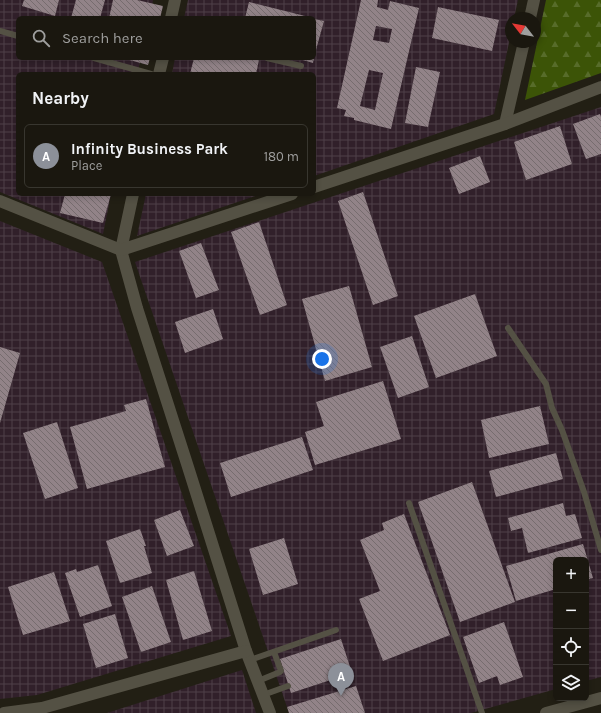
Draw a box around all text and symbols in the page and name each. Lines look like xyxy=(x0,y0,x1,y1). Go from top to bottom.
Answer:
north arrow xyxy=(505,12,541,48)
search box xyxy=(16,16,316,60)
icon: search xyxy=(30,27,52,49)
text: Search here xyxy=(62,29,143,47)
text: Nearby xyxy=(32,88,89,108)
text: Infinity Business Park xyxy=(71,140,228,158)
text: A xyxy=(42,149,50,164)
text: 180 m xyxy=(264,149,299,164)
text: Place xyxy=(71,158,102,173)
your location xyxy=(312,349,332,369)
map controls xyxy=(553,557,589,701)
button: + xyxy=(553,557,589,593)
button: − xyxy=(553,593,589,629)
button: locate xyxy=(553,629,589,665)
pin: A xyxy=(328,663,354,696)
button: layers xyxy=(553,665,589,701)

